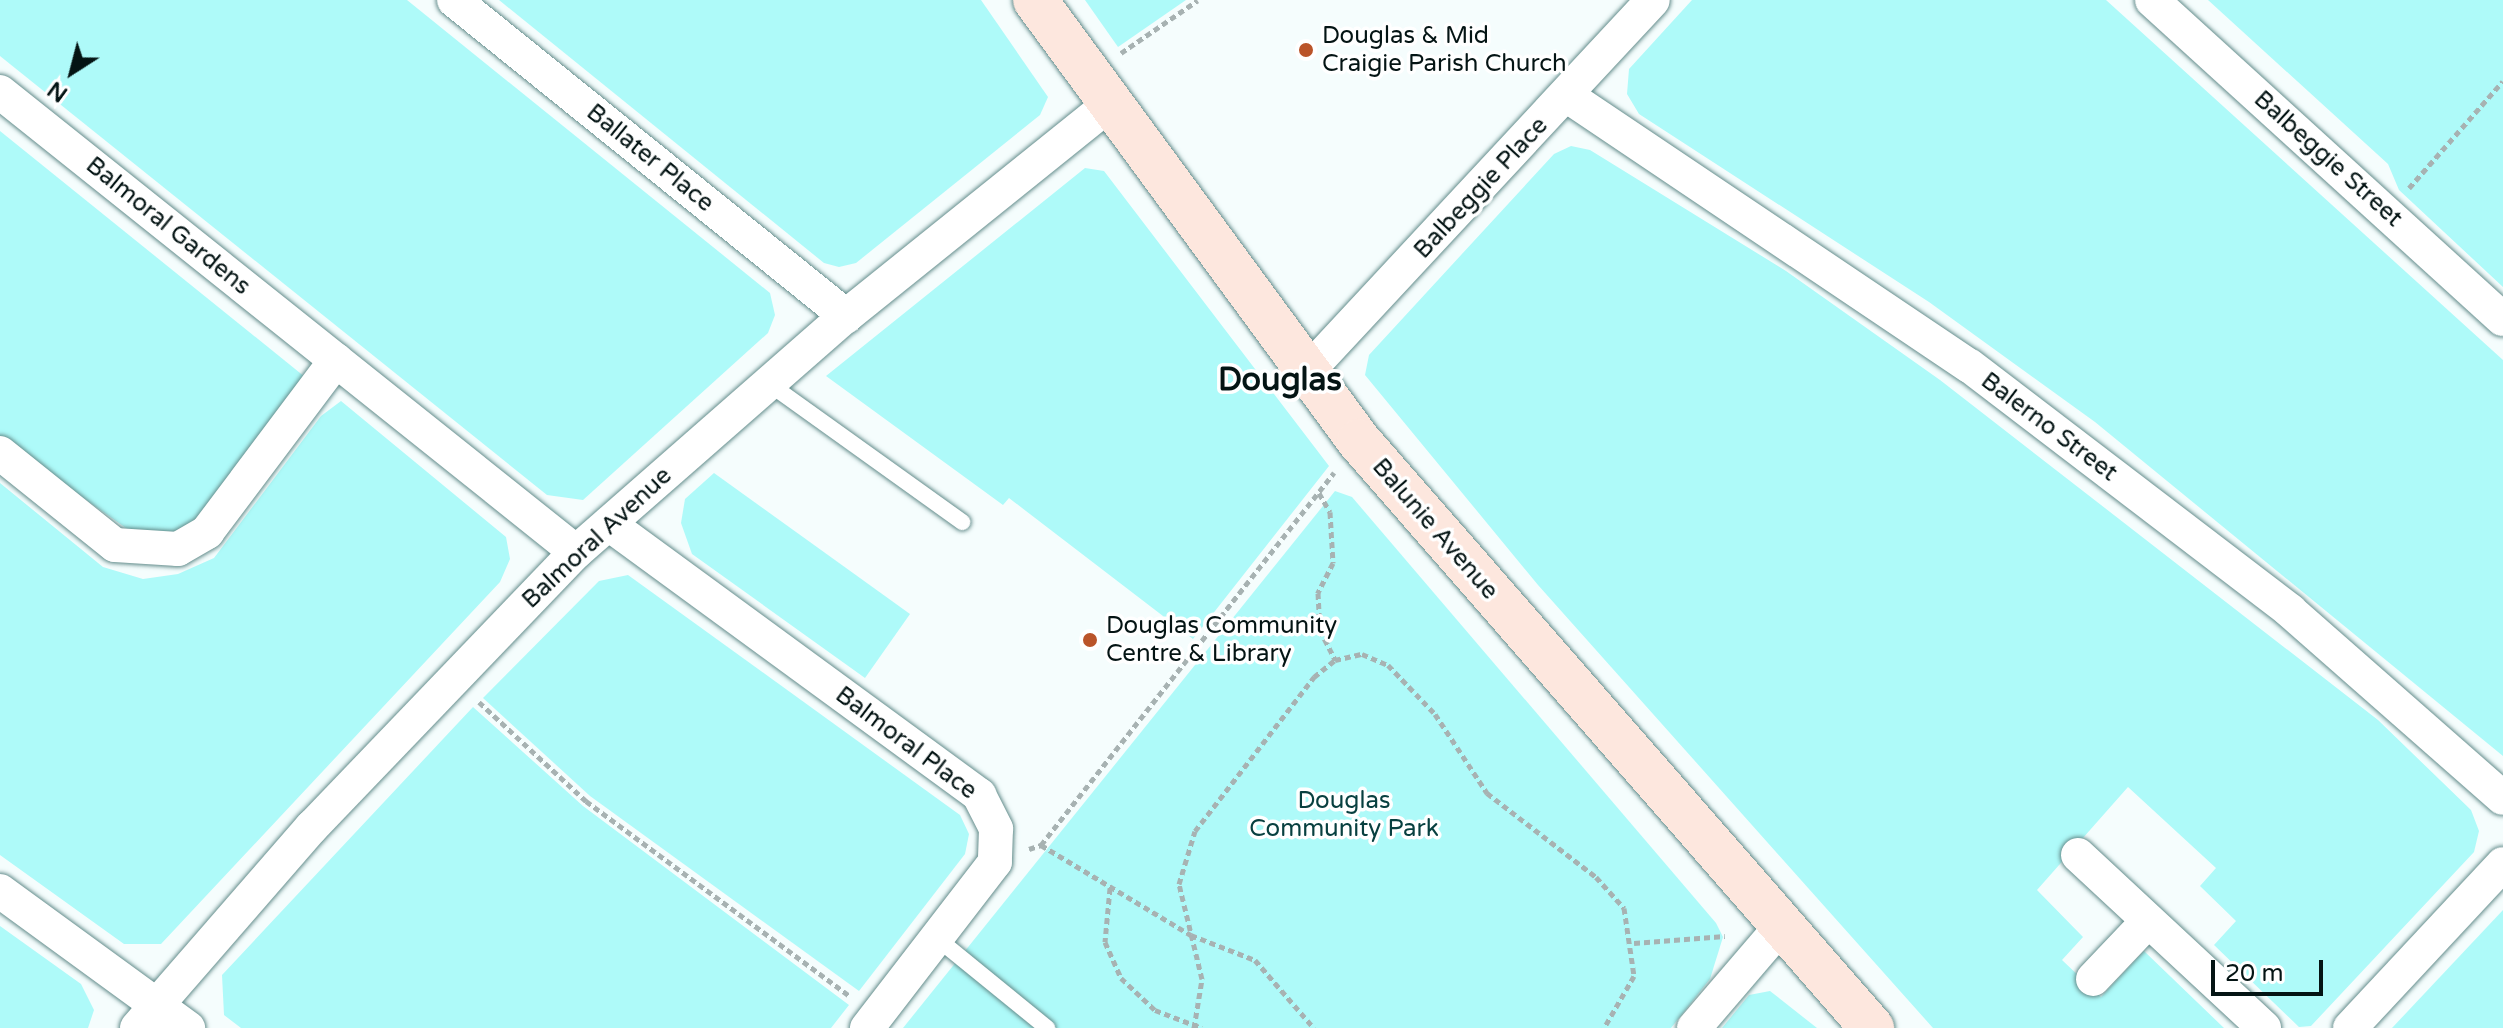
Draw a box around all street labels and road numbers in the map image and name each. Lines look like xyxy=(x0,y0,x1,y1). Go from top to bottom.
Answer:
street label: Balbeggie Street xyxy=(2248,85,2408,233)
street label: Ballater Place xyxy=(581,98,719,218)
street label: Balbeggie Place xyxy=(1408,111,1554,265)
street label: Balmoral Gardens xyxy=(80,151,256,301)
street label: Balerno Street xyxy=(1975,366,2123,488)
street label: Balunie Avenue xyxy=(1366,453,1504,605)
street label: Balmoral Avenue xyxy=(516,461,678,615)
street label: Balmoral Place xyxy=(830,681,982,805)

